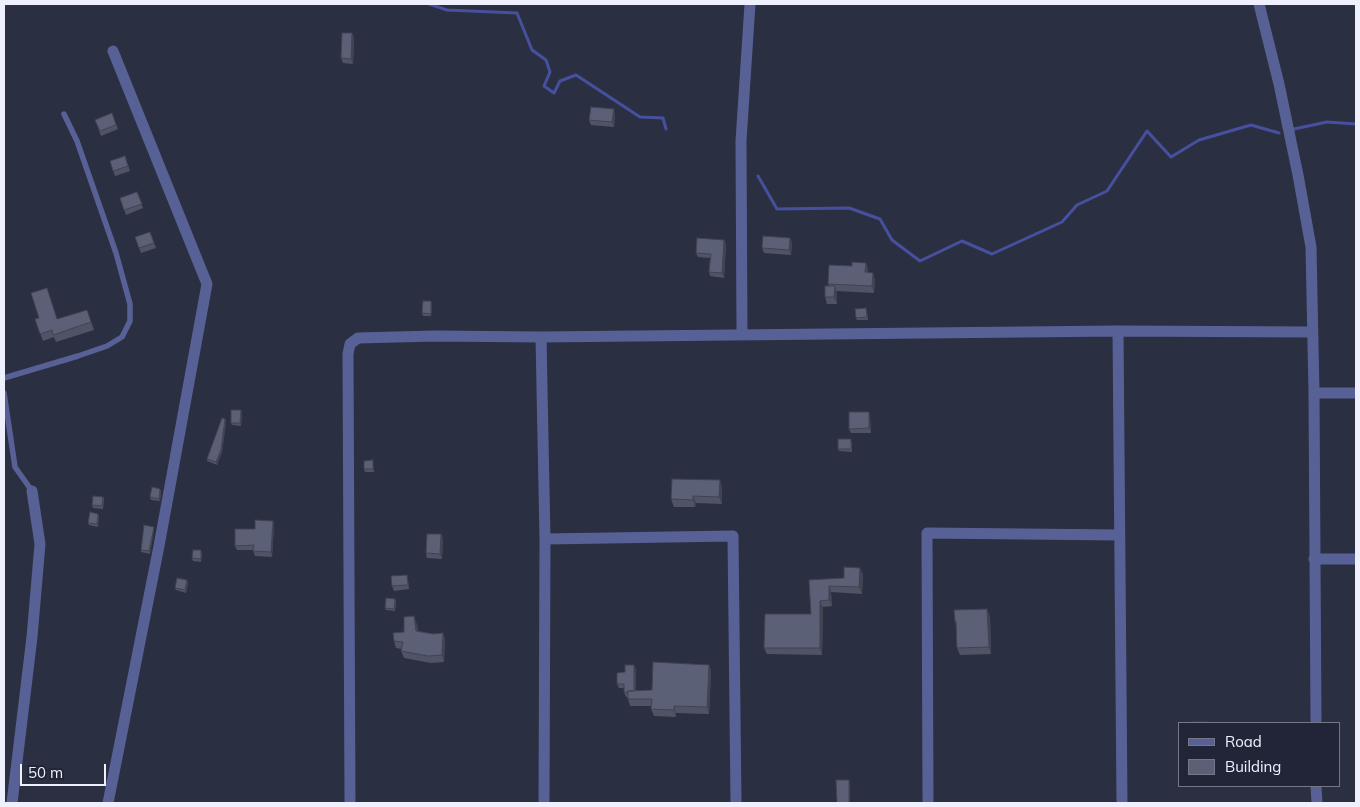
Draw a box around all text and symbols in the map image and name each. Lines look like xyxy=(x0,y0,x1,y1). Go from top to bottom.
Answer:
legend xyxy=(1178,722,1340,787)
text: Road xyxy=(1225,732,1262,751)
scale bar xyxy=(22,754,109,786)
text: Building xyxy=(1225,757,1281,776)
text: 50 m xyxy=(28,763,63,782)

